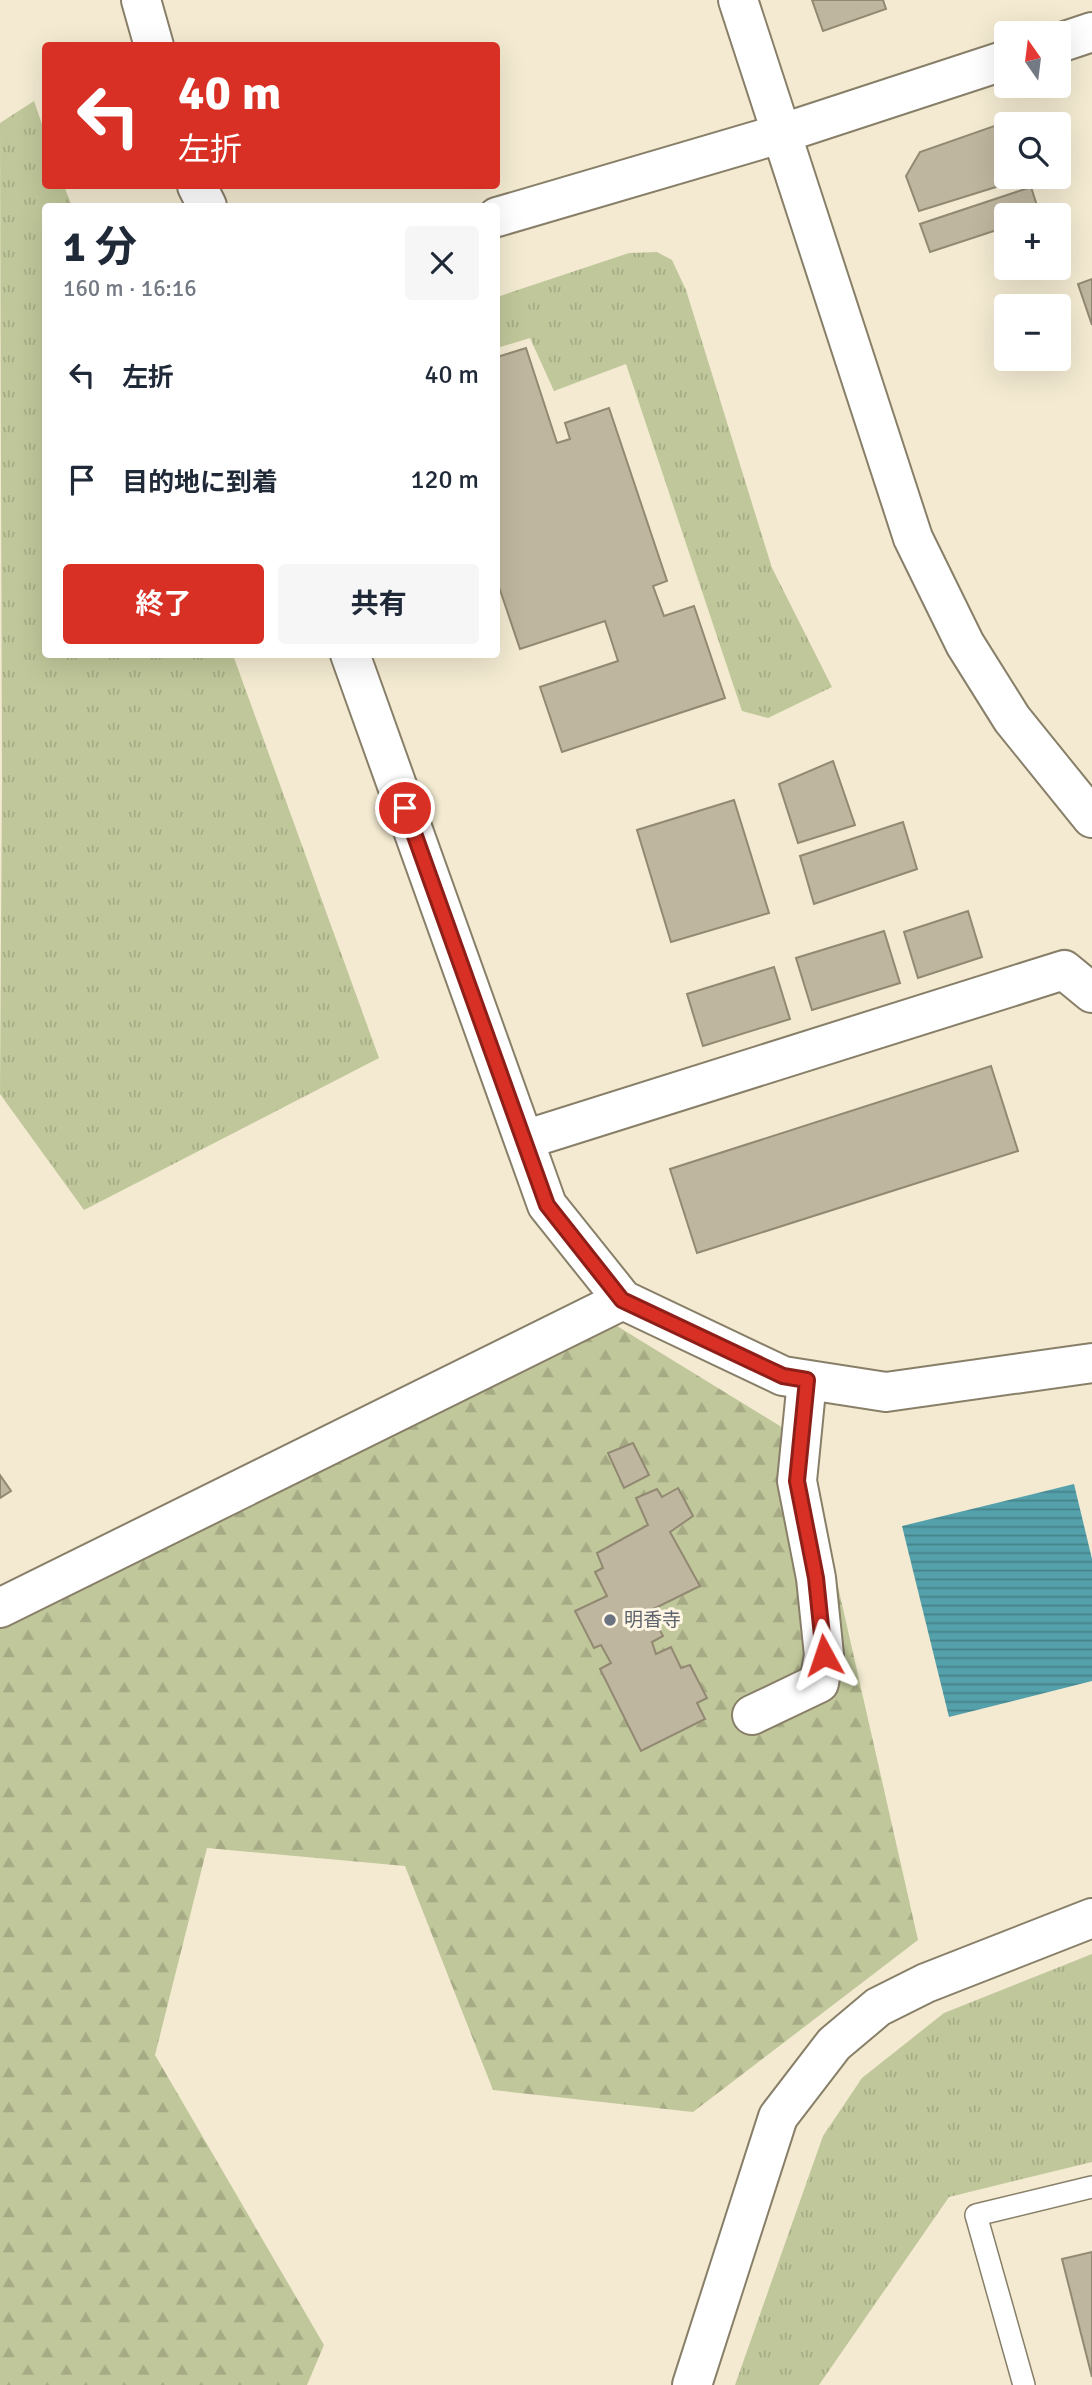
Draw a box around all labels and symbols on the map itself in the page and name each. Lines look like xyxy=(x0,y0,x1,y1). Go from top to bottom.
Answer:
north arrow xyxy=(994,21,1071,98)
pin xyxy=(375,778,435,838)
place label: 明香寺 xyxy=(624,1608,681,1632)
marker: 明香寺 xyxy=(602,1612,618,1628)
position arrow xyxy=(787,1618,861,1692)

